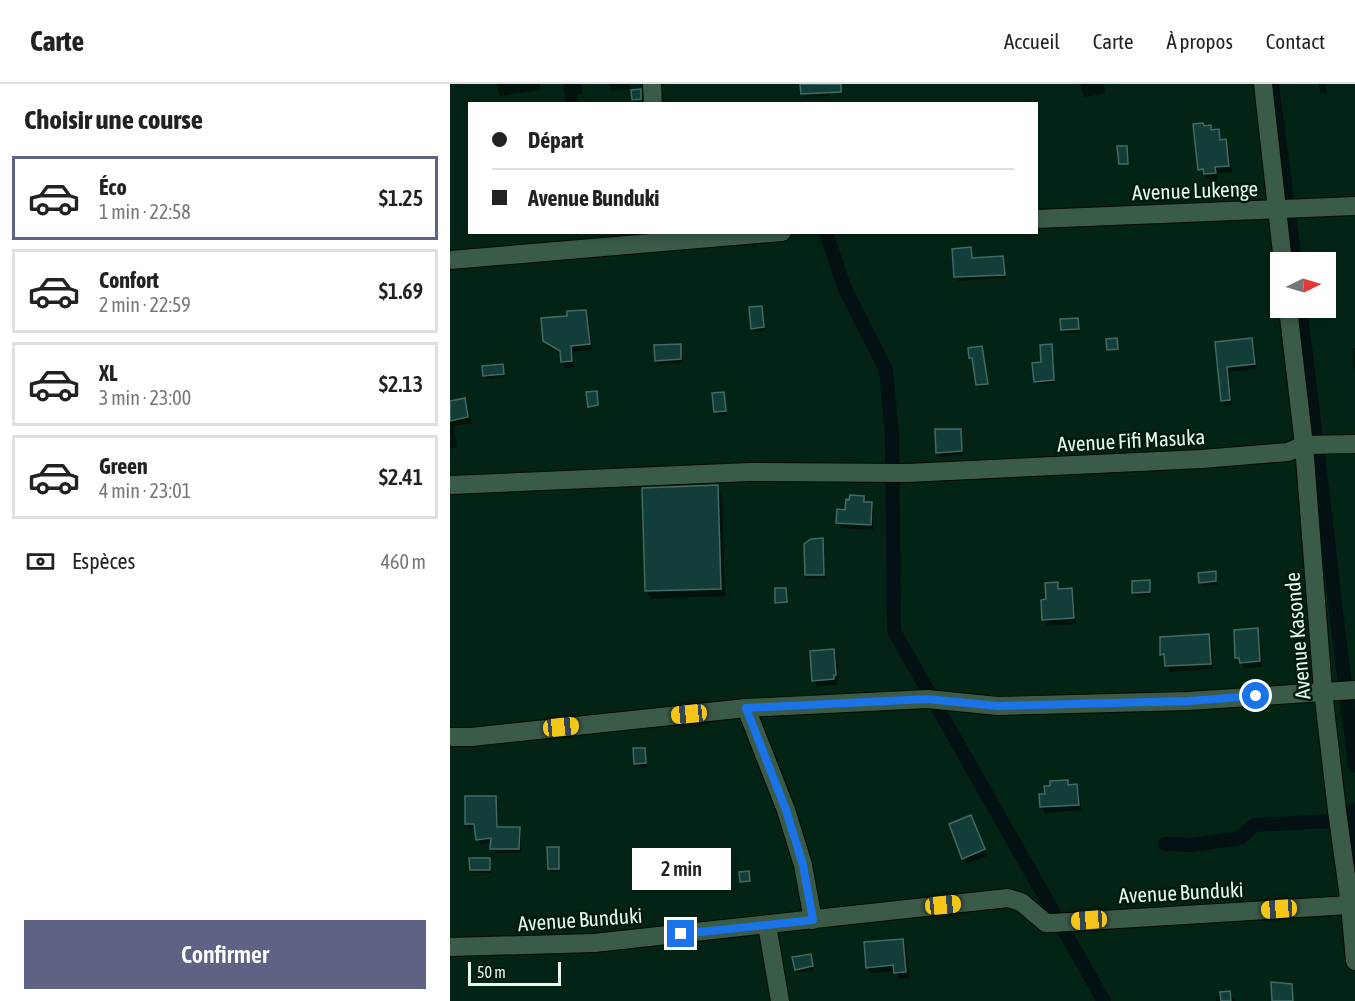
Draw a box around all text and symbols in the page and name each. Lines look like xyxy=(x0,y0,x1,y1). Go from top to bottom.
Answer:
text: Carte xyxy=(30,25,84,57)
text: Accueil xyxy=(1004,29,1060,53)
text: Carte xyxy=(1093,29,1133,53)
text: À propos xyxy=(1166,29,1233,53)
text: Contact xyxy=(1266,29,1325,53)
text: Choisir une course xyxy=(24,104,203,135)
text: Départ xyxy=(528,127,584,153)
icon: car xyxy=(27,171,81,225)
text: Éco xyxy=(99,174,127,200)
street label: Avenue Lukenge xyxy=(1132,176,1258,204)
text: $1.25 xyxy=(379,185,423,211)
text: Avenue Bunduki xyxy=(528,185,659,211)
text: 1 min · 22:58 xyxy=(99,200,191,223)
north arrow xyxy=(1270,252,1336,318)
map controls xyxy=(1270,252,1336,318)
icon: car xyxy=(27,264,81,318)
text: Confort xyxy=(99,267,159,293)
text: $1.69 xyxy=(379,278,423,304)
text: 2 min · 22:59 xyxy=(99,293,191,316)
icon: car xyxy=(27,357,81,411)
text: XL xyxy=(99,360,117,386)
text: $2.13 xyxy=(379,371,423,397)
text: 3 min · 23:00 xyxy=(99,386,191,409)
street label: Avenue Fifi Masuka xyxy=(1056,424,1206,456)
icon: car xyxy=(27,450,81,504)
text: Green xyxy=(99,453,148,479)
text: $2.41 xyxy=(379,464,423,490)
text: 4 min · 23:01 xyxy=(99,479,191,502)
icon: cash xyxy=(24,545,57,578)
text: Espèces xyxy=(72,548,135,574)
text: 460 m xyxy=(381,550,426,573)
street label: Avenue Kasonde xyxy=(1279,571,1315,701)
route start xyxy=(1242,682,1269,709)
car xyxy=(670,703,708,725)
car xyxy=(542,716,580,738)
callout: 2 min xyxy=(632,847,730,889)
text: 2 min xyxy=(661,857,702,880)
street label: Avenue Bunduki xyxy=(1118,877,1244,907)
car xyxy=(924,894,962,916)
car xyxy=(1260,899,1298,919)
street label: Avenue Bunduki xyxy=(517,903,643,935)
car xyxy=(1070,910,1108,930)
button: Confirmer xyxy=(24,920,426,989)
route end xyxy=(667,920,694,947)
scale bar xyxy=(468,959,561,986)
text: 50 m xyxy=(477,963,506,981)

